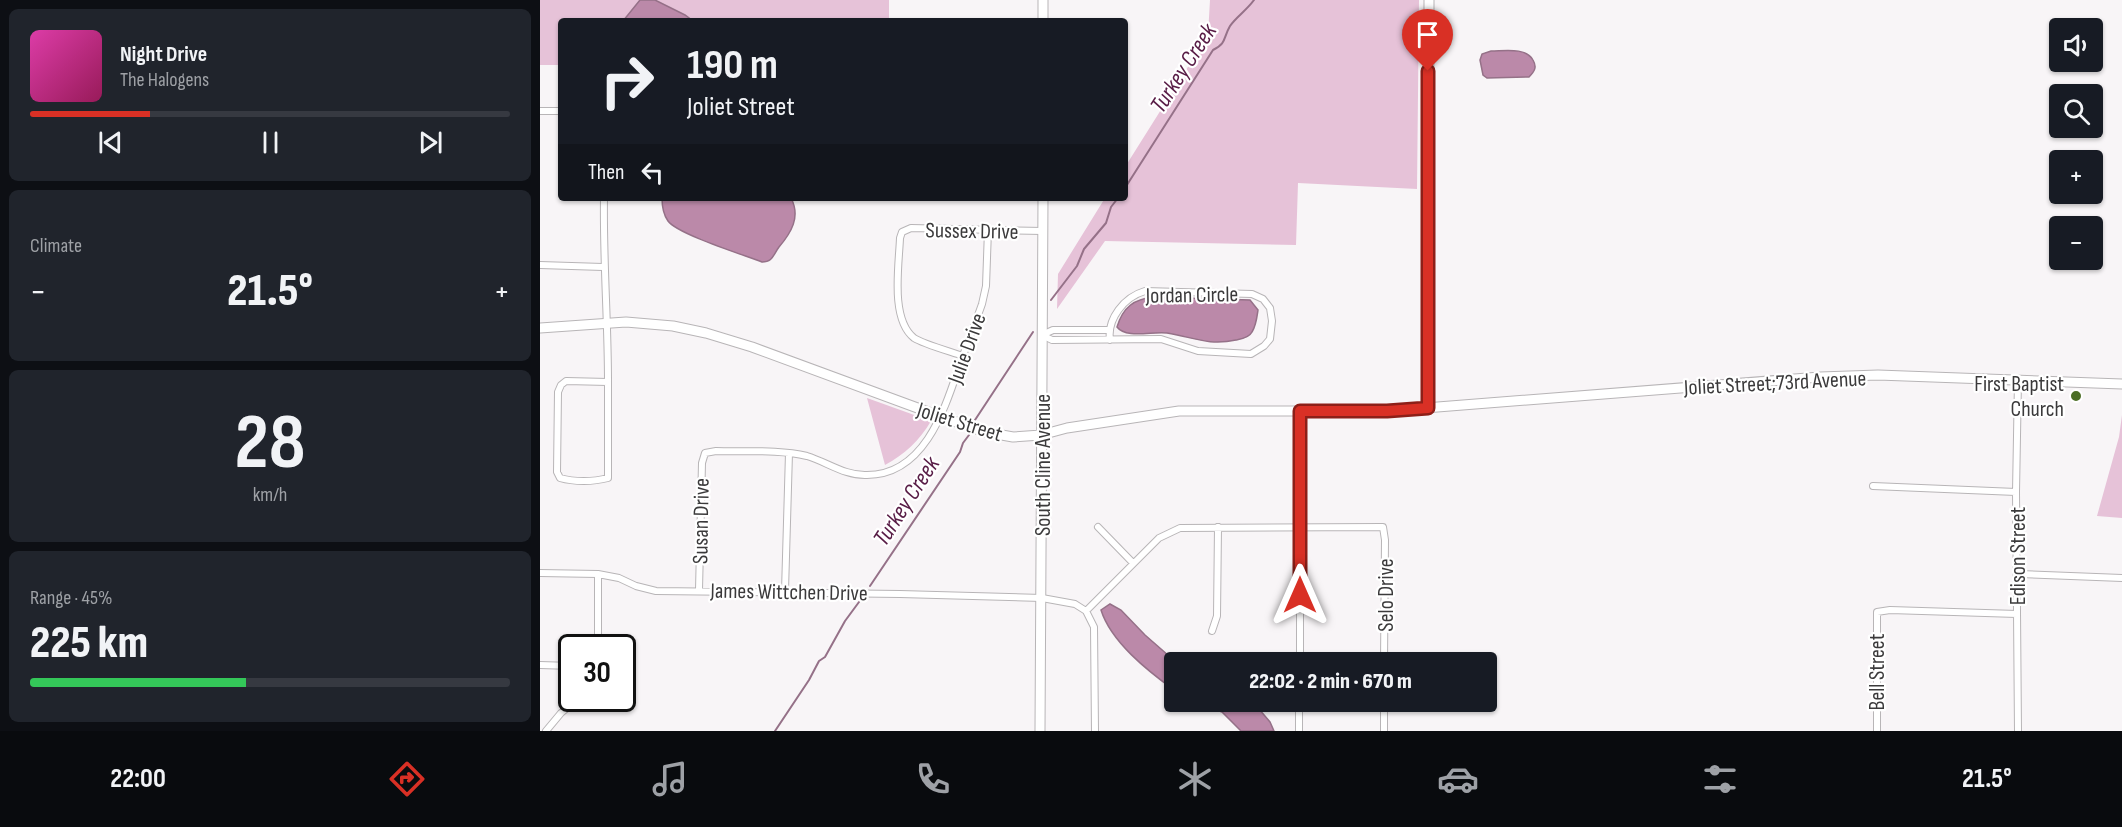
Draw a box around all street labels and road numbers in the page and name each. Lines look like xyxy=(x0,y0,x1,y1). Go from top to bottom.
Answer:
street label: Sussex Drive xyxy=(925,217,1019,246)
street label: Jordan Circle xyxy=(1144,281,1239,310)
street label: Julie Drive xyxy=(942,310,993,388)
street label: Joliet Street;73rd Avenue xyxy=(1682,365,1867,402)
street label: South Cline Avenue xyxy=(1030,394,1057,536)
street label: Joliet Street xyxy=(913,396,1006,448)
street label: Susan Drive xyxy=(687,478,716,564)
street label: Edison Street xyxy=(2005,506,2032,605)
street label: Selo Drive xyxy=(1373,558,1400,632)
street label: James Wittchen Drive xyxy=(709,578,868,607)
street label: Bell Street xyxy=(1864,633,1891,710)

